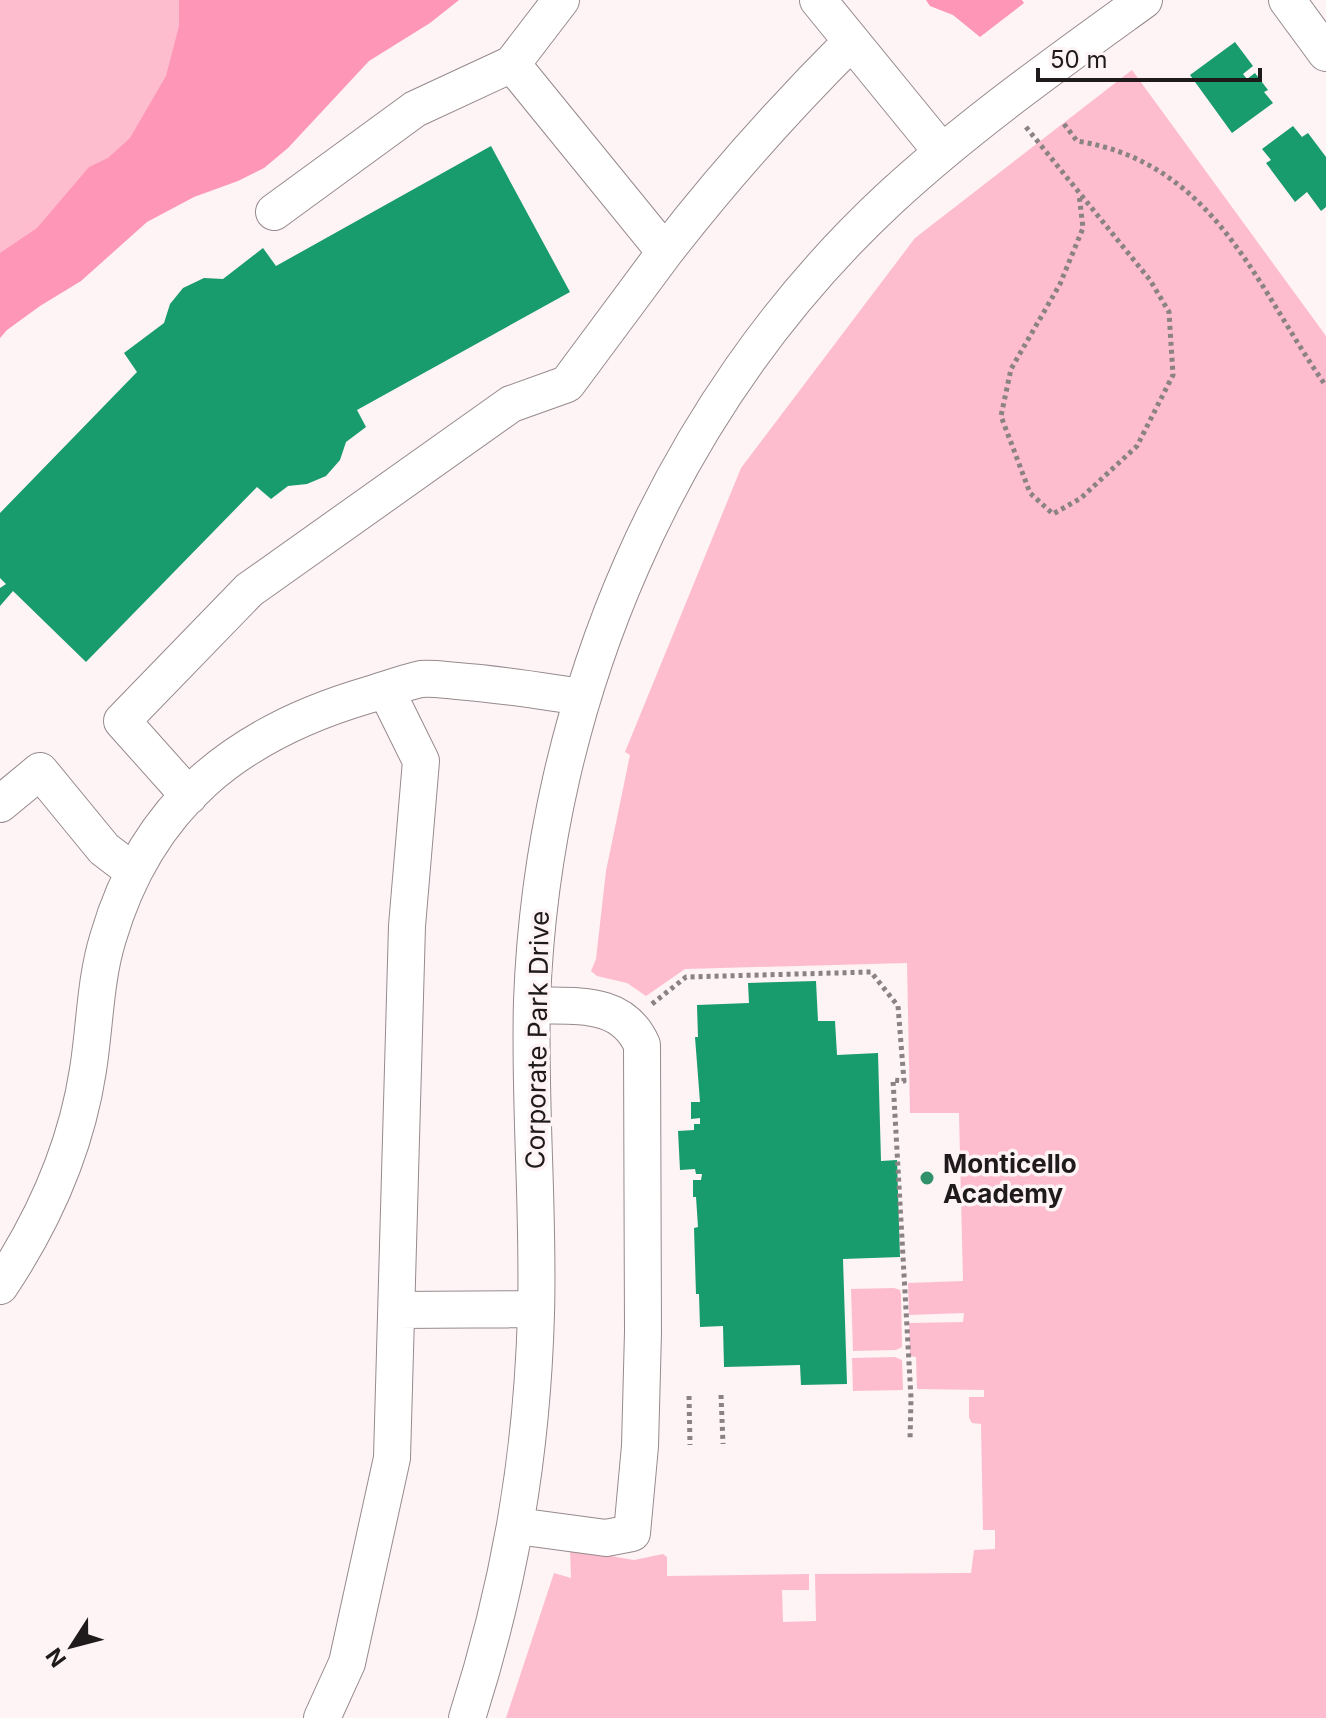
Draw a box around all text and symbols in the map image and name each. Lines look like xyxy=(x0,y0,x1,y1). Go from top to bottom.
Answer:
scale bar xyxy=(1038,32,1260,82)
text: 50 m xyxy=(1050,45,1108,74)
street label: Corporate Park Drive xyxy=(519,910,555,1170)
place label: Monticello Academy xyxy=(943,1148,1077,1209)
marker: Monticello Academy xyxy=(918,1169,936,1187)
north arrow xyxy=(32,1606,112,1686)
text: N xyxy=(40,1643,71,1672)

